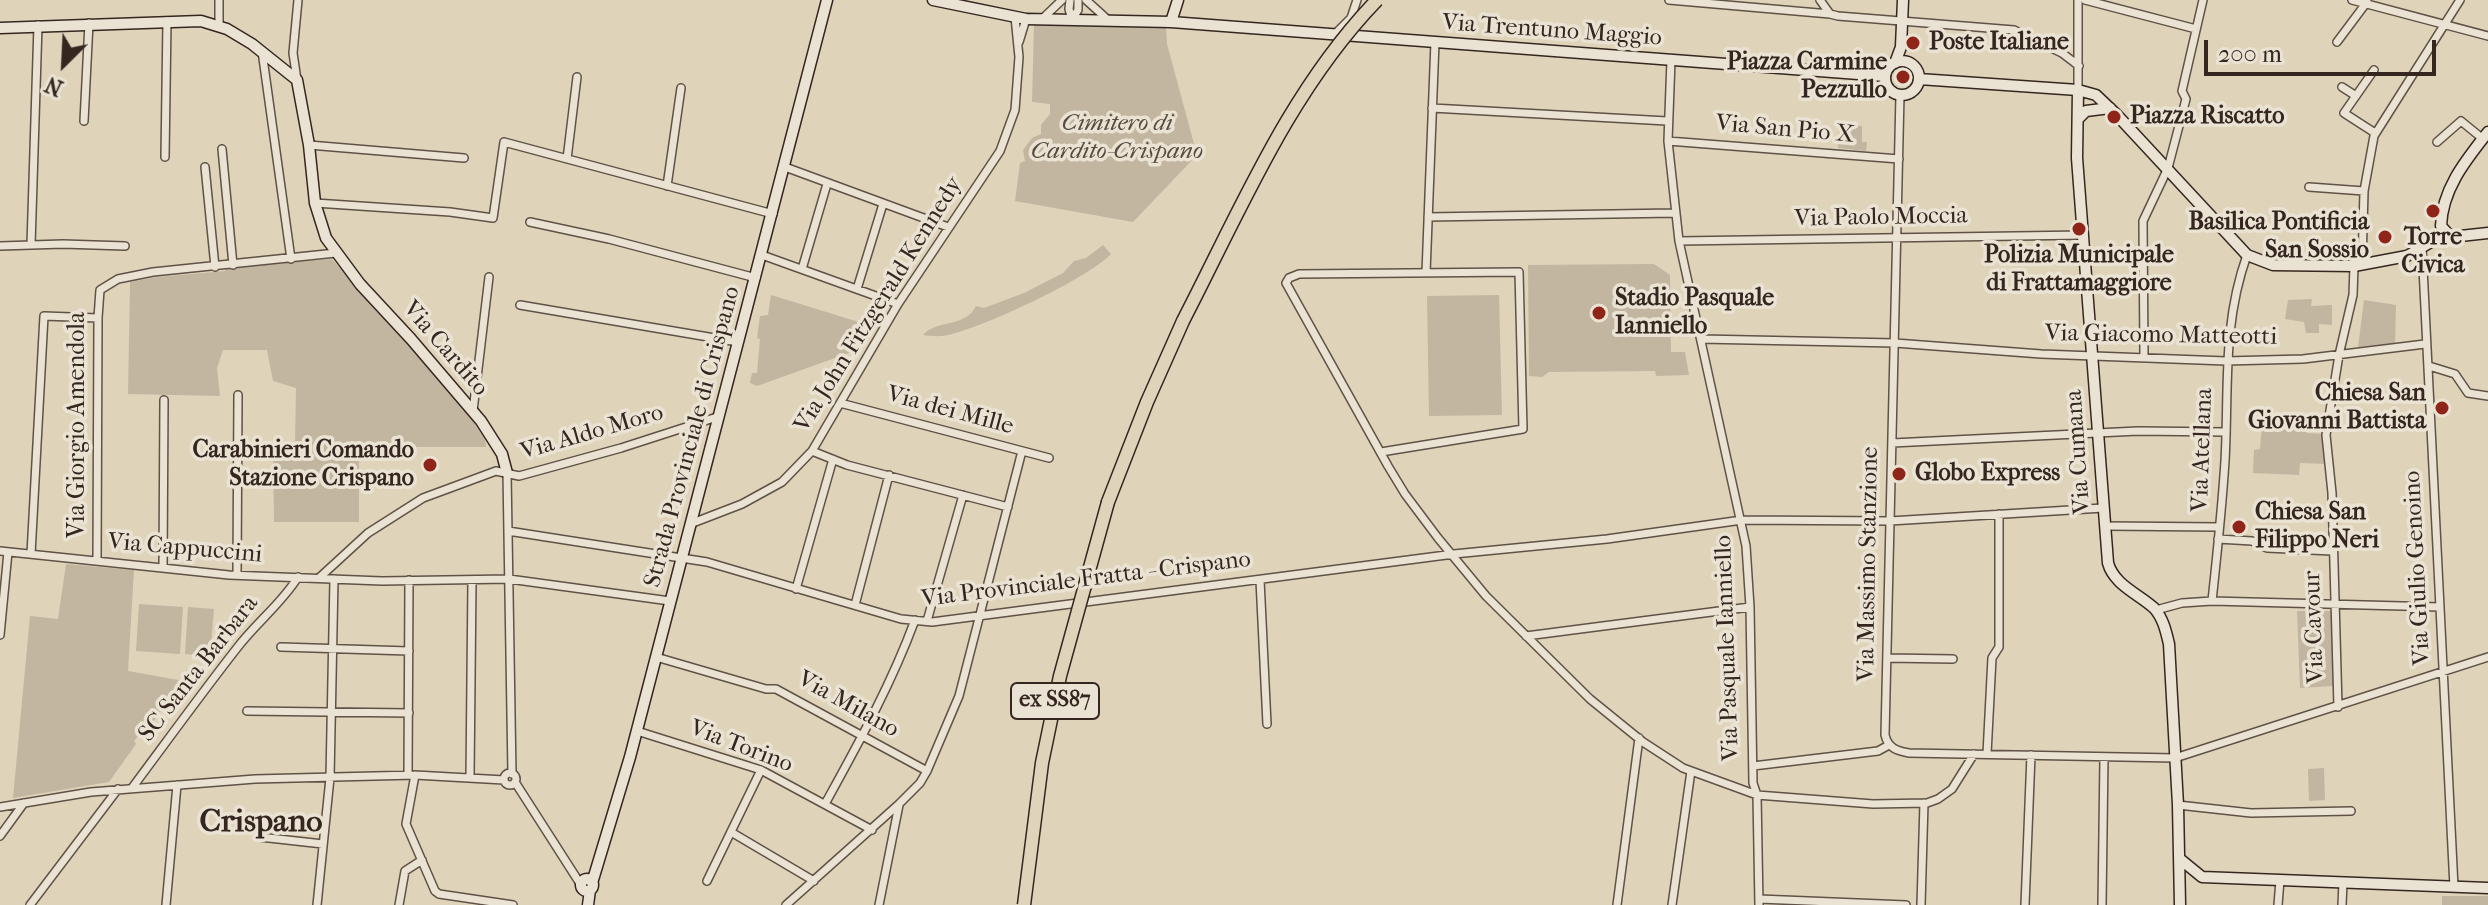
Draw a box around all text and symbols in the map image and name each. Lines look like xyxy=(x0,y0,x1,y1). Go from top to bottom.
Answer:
street label: Via Trentuno Maggio xyxy=(1441,9,1663,53)
north arrow xyxy=(24,24,104,104)
scale bar xyxy=(2208,24,2440,74)
place label: Poste Italiane xyxy=(1929,29,2069,57)
marker: Poste Italiane xyxy=(1904,34,1922,52)
text: 200 m xyxy=(2218,40,2282,68)
place label: Piazza Carmine Pezzullo xyxy=(1727,49,1887,105)
marker: Piazza Carmine Pezzullo xyxy=(1894,68,1912,86)
text: N xyxy=(41,71,67,101)
place label: Piazza Riscatto xyxy=(2130,103,2284,131)
marker: Piazza Riscatto xyxy=(2105,108,2123,126)
park label: Cimitero di Cardito-Crispano xyxy=(1031,110,1203,166)
street label: Via San Pio X xyxy=(1715,110,1855,150)
street label: Via John Fitzgerald Kennedy xyxy=(788,172,970,438)
street label: Via Paolo Moccia xyxy=(1794,202,1968,234)
marker: Torre Civica xyxy=(2424,202,2442,220)
place label: Basilica Pontificia San Sossio xyxy=(2188,209,2369,265)
marker: Polizia Municipale di Frattamaggiore xyxy=(2070,220,2088,238)
place label: Torre Civica xyxy=(2401,224,2465,280)
marker: Basilica Pontificia San Sossio xyxy=(2376,228,2394,246)
place label: Polizia Municipale di Frattamaggiore xyxy=(1984,242,2174,298)
street label: Strada Provinciale di Crispano xyxy=(639,283,747,591)
place label: Stadio Pasquale Ianniello xyxy=(1615,285,1774,341)
street label: Via Cardito xyxy=(396,295,494,403)
marker: Stadio Pasquale Ianniello xyxy=(1590,304,1608,322)
street label: Via Giorgio Amendola xyxy=(64,312,92,538)
street label: Via Giacomo Matteotti xyxy=(2045,320,2277,352)
street label: Via dei Mille xyxy=(883,380,1017,442)
place label: Chiesa San Giovanni Battista xyxy=(2248,380,2426,436)
street label: Via Atellana xyxy=(2186,388,2220,512)
street label: Via Cumana xyxy=(2060,389,2098,515)
street label: Via Aldo Moro xyxy=(517,399,667,467)
marker: Chiesa San Giovanni Battista xyxy=(2433,399,2451,417)
place label: Carabinieri Comando Stazione Crispano xyxy=(192,437,414,493)
street label: Via Massimo Stanzione xyxy=(1853,446,1885,682)
marker: Carabinieri Comando Stazione Crispano xyxy=(421,456,439,474)
place label: Globo Express xyxy=(1915,460,2060,488)
marker: Globo Express xyxy=(1890,465,1908,483)
street label: Via Giulio Genoino xyxy=(2399,470,2437,666)
place label: Chiesa San Filippo Neri xyxy=(2255,499,2379,555)
marker: Chiesa San Filippo Neri xyxy=(2230,518,2248,536)
street label: Via Cappuccini xyxy=(107,528,263,570)
street label: Via Pasquale Ianniello xyxy=(1710,535,1746,761)
street label: Via Provinciale Fratta - Crispano xyxy=(920,546,1252,614)
street label: Via Cavour xyxy=(2299,570,2331,684)
street label: SC Santa Barbara xyxy=(133,590,265,748)
street label: Via Milano xyxy=(792,665,904,745)
road number: ex SS87 xyxy=(1011,683,1099,719)
street label: Via Torino xyxy=(685,714,797,780)
district label: Crispano xyxy=(199,804,323,842)

